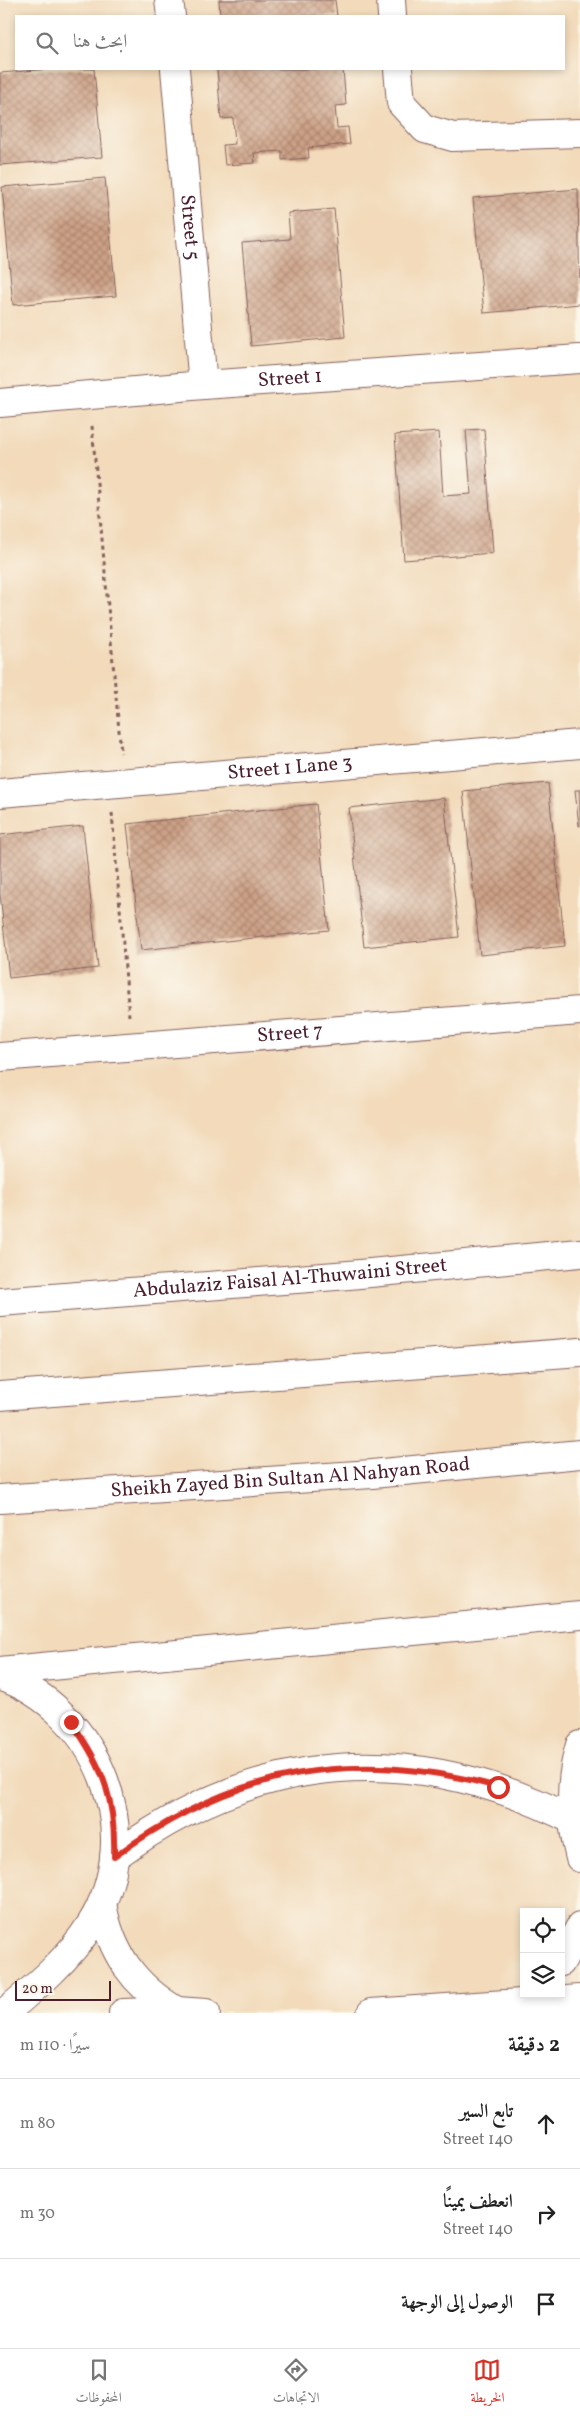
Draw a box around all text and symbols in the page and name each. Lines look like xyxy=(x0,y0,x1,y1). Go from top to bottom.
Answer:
search box xyxy=(15,15,565,70)
icon: search xyxy=(33,29,61,57)
text: ابحث هنا xyxy=(73,29,127,55)
street label: Street 5 xyxy=(172,193,206,262)
street label: Street 1 xyxy=(257,363,323,395)
street label: Street 1 Lane 3 xyxy=(226,749,353,788)
street label: Street 7 xyxy=(256,1017,324,1051)
street label: Abdulaziz Faisal Al-Thuwaini Street xyxy=(132,1252,448,1306)
street label: Sheikh Zayed Bin Sultan Al Nahyan Road xyxy=(110,1451,471,1506)
route end xyxy=(60,1711,83,1734)
route start xyxy=(487,1776,510,1799)
map controls xyxy=(520,1908,565,1998)
button: locate xyxy=(520,1908,565,1953)
button: layers xyxy=(520,1953,565,1998)
scale bar xyxy=(15,1978,111,2001)
text: 20 m xyxy=(22,1980,53,1999)
text: 2 دقيقة xyxy=(508,2031,560,2060)
text: سيرًا · 110 m xyxy=(20,2035,90,2057)
text: تابع السير xyxy=(460,2099,513,2125)
icon: ahead xyxy=(532,2110,560,2138)
text: 80 m xyxy=(20,2113,55,2135)
text: Street 140 xyxy=(443,2129,513,2151)
text: انعطف يمينًا xyxy=(443,2189,513,2215)
icon: right xyxy=(532,2200,560,2228)
text: 30 m xyxy=(20,2203,55,2225)
text: Street 140 xyxy=(443,2219,513,2241)
text: الوصول إلى الوجهة xyxy=(401,2290,513,2316)
icon: arrive xyxy=(532,2290,560,2318)
tab: المحفوظات xyxy=(76,2356,122,2411)
tab: الاتجاهات xyxy=(273,2356,319,2411)
tab: الخريطة xyxy=(470,2356,505,2411)

